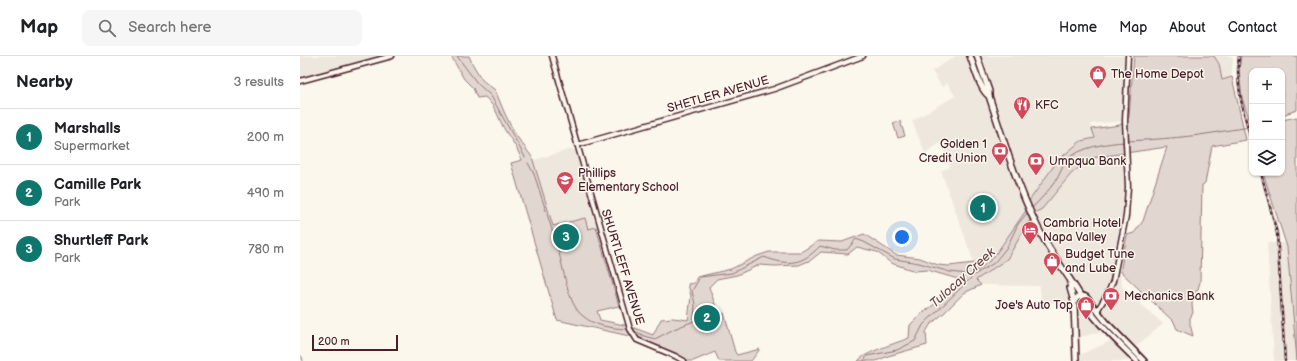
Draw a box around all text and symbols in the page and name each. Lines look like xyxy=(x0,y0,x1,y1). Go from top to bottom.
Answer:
search box xyxy=(82,10,362,46)
text: Map xyxy=(20,16,58,39)
icon: search xyxy=(96,17,118,39)
text: Search here xyxy=(128,18,211,37)
text: Home xyxy=(1059,19,1097,36)
text: Map xyxy=(1119,19,1147,36)
text: About xyxy=(1169,19,1206,36)
text: Contact xyxy=(1228,19,1277,36)
shop icon: The Home Depot xyxy=(1088,64,1108,89)
place label: The Home Depot xyxy=(1111,67,1204,82)
map controls xyxy=(1249,68,1285,176)
button: + xyxy=(1249,68,1285,104)
text: Nearby xyxy=(16,72,73,92)
street label: SHETLER AVENUE xyxy=(666,73,771,116)
text: 3 results xyxy=(233,74,284,90)
restaurant icon: KFC xyxy=(1012,95,1032,120)
place label: KFC xyxy=(1035,98,1059,113)
button: − xyxy=(1249,104,1285,140)
text: Marshalls xyxy=(54,119,121,138)
text: 1 xyxy=(26,129,32,145)
text: 200 m xyxy=(247,129,284,145)
place label: Golden 1 Credit Union xyxy=(919,137,987,166)
text: Supermarket xyxy=(54,138,130,154)
button: layers xyxy=(1249,140,1285,176)
bank icon: Golden 1 Credit Union xyxy=(990,141,1010,166)
bank icon: Umpqua Bank xyxy=(1026,151,1046,176)
place label: Umpqua Bank xyxy=(1049,154,1126,169)
place label: Phillips Elementary School xyxy=(578,166,679,195)
school or university icon: Phillips Elementary School xyxy=(555,170,575,195)
text: Camille Park xyxy=(54,175,141,194)
text: 2 xyxy=(25,185,33,201)
text: 490 m xyxy=(247,185,284,201)
pin: 1 xyxy=(970,193,996,223)
text: Park xyxy=(54,194,80,210)
street label: SHURTLEFF AVENUE xyxy=(598,207,647,327)
place label: Cambria Hotel Napa Valley xyxy=(1043,216,1121,245)
hotel icon: Cambria Hotel Napa Valley xyxy=(1020,220,1040,245)
pin: 3 xyxy=(553,222,579,252)
your location xyxy=(892,227,912,247)
text: Shurtleff Park xyxy=(54,231,148,250)
text: 3 xyxy=(25,241,33,257)
text: 780 m xyxy=(248,241,284,257)
water label: Tulocay Creek xyxy=(927,244,999,311)
place label: Budget Tune and Lube xyxy=(1065,247,1134,276)
text: Park xyxy=(54,250,80,266)
shop icon: Budget Tune and Lube xyxy=(1042,251,1062,276)
bank icon: Mechanics Bank xyxy=(1101,286,1121,311)
place label: Mechanics Bank xyxy=(1124,289,1214,304)
shop icon: Joe's Auto Top xyxy=(1076,295,1096,320)
place label: Joe's Auto Top xyxy=(995,298,1073,313)
pin: 2 xyxy=(694,303,720,333)
scale bar xyxy=(312,333,398,352)
text: 200 m xyxy=(318,335,350,348)

